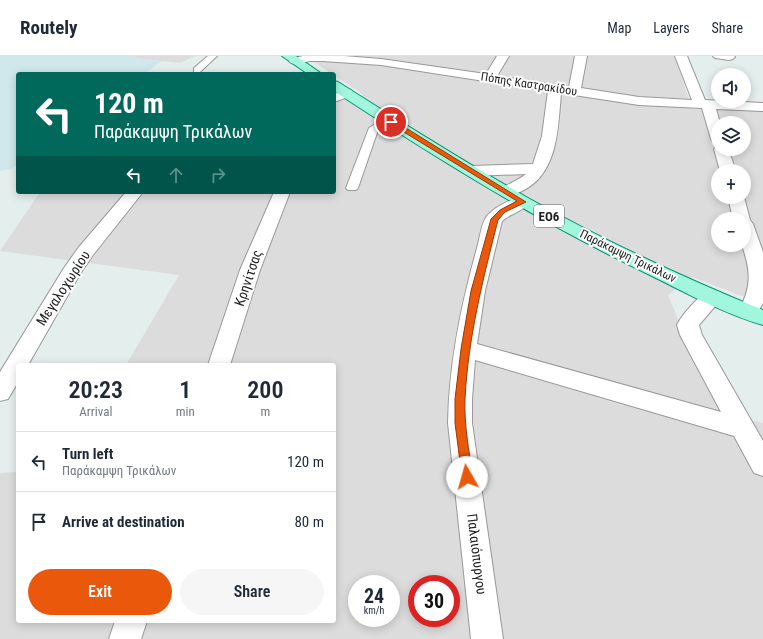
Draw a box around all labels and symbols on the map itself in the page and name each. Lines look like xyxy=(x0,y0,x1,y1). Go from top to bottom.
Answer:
street label: Πόπης Καστρακίδου xyxy=(480,69,578,99)
pin xyxy=(374,105,408,139)
road number: ΕΟ6 xyxy=(534,205,564,227)
street label: Παράκαμψη Τρικάλων xyxy=(578,227,678,285)
street label: Μεγαλοχωρίου xyxy=(33,247,93,328)
street label: Κρηνίτσας xyxy=(231,248,265,308)
position arrow xyxy=(446,456,488,498)
street label: Παλαιόπυργου xyxy=(464,513,490,596)
speed limit sign: 30 xyxy=(408,575,460,627)

